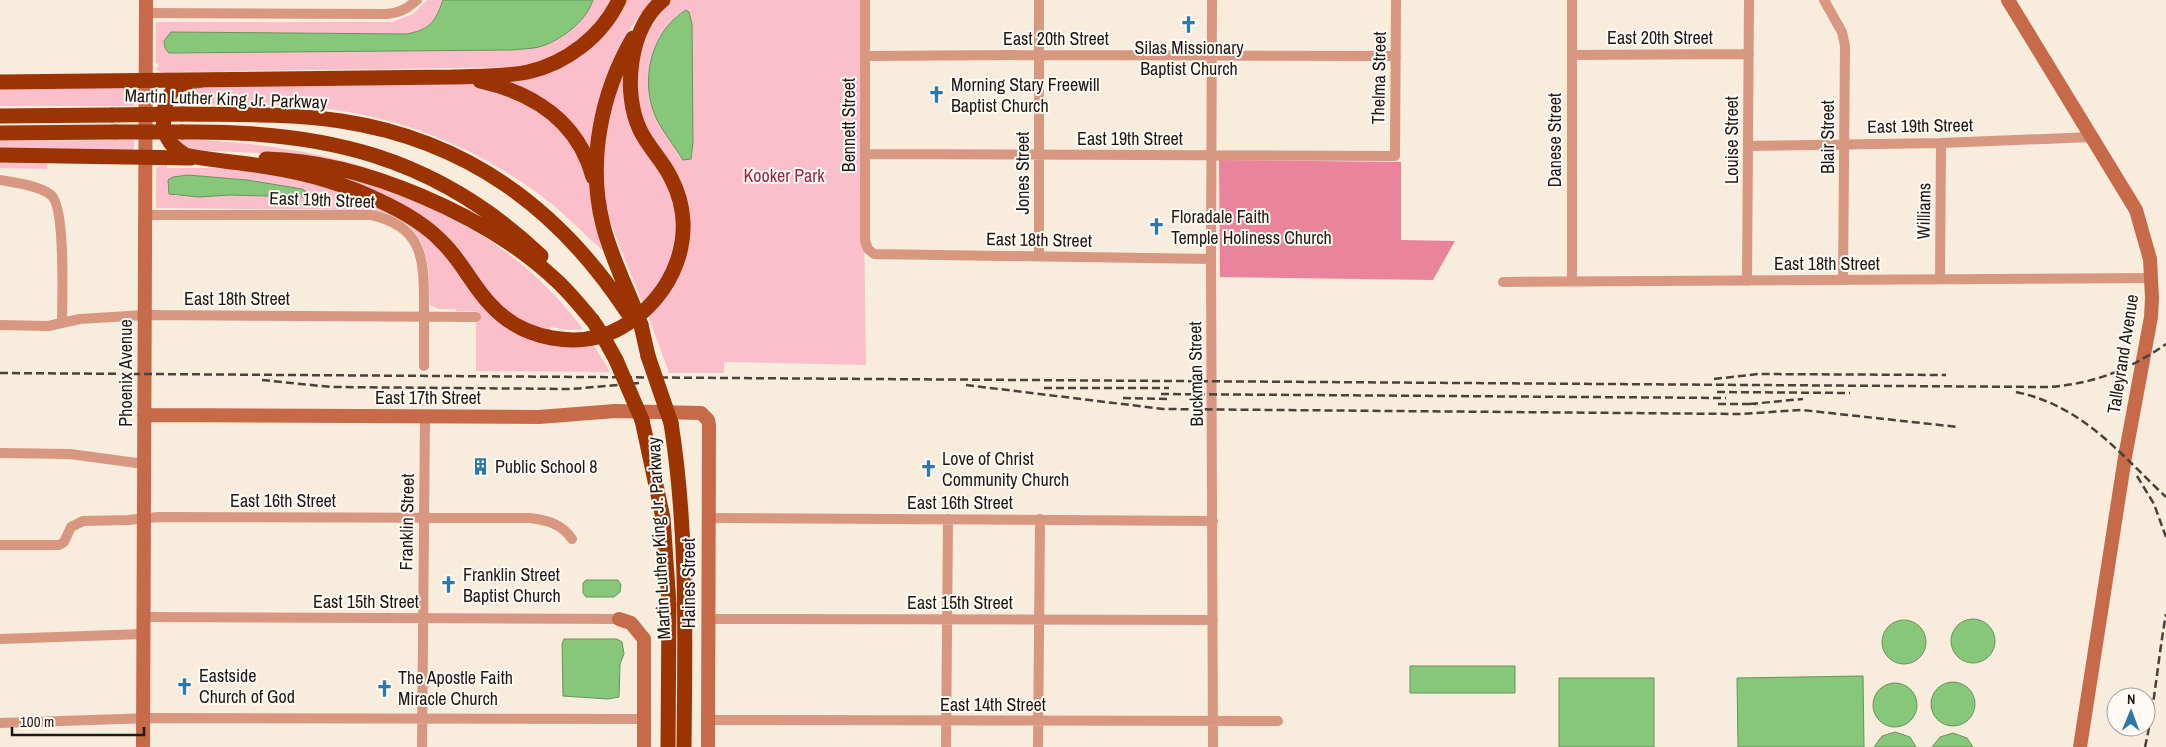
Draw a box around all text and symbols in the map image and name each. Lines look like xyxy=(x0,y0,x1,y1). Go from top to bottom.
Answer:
church icon: Silas Missionary Baptist Church xyxy=(1179,15,1199,35)
street label: East 20th Street xyxy=(1607,25,1713,50)
street label: East 20th Street xyxy=(1003,26,1109,51)
street label: Thelma Street xyxy=(1365,31,1392,125)
place label: Silas Missionary Baptist Church xyxy=(1134,35,1244,81)
place label: Morning Stary Freewill Baptist Church xyxy=(951,72,1099,118)
street label: Bennett Street xyxy=(836,78,861,172)
street label: Martin Luther King Jr. Parkway xyxy=(124,82,328,115)
church icon: Morning Stary Freewill Baptist Church xyxy=(927,85,947,105)
street label: Danese Street xyxy=(1542,93,1567,187)
street label: Louise Street xyxy=(1719,96,1744,184)
street label: Blair Street xyxy=(1815,100,1840,174)
street label: East 19th Street xyxy=(1867,112,1973,139)
street label: East 19th Street xyxy=(1077,126,1183,151)
street label: Jones Street xyxy=(1010,132,1035,214)
park label: Kooker Park xyxy=(743,163,825,188)
street label: Williams xyxy=(1911,182,1936,239)
street label: East 19th Street xyxy=(269,185,375,214)
place label: Floradale Faith Temple Holiness Church xyxy=(1171,204,1332,250)
church icon: Floradale Faith Temple Holiness Church xyxy=(1147,217,1167,237)
street label: East 18th Street xyxy=(986,226,1092,253)
street label: East 18th Street xyxy=(1774,251,1880,276)
street label: East 18th Street xyxy=(184,286,290,311)
street label: Talleyrand Avenue xyxy=(2101,292,2144,415)
street label: Phoenix Avenue xyxy=(113,319,138,427)
street label: Buckman Street xyxy=(1182,321,1209,427)
street label: East 17th Street xyxy=(375,385,481,410)
street label: Martin Luther King Jr. Parkway xyxy=(641,436,676,640)
place label: Love of Christ Community Church xyxy=(942,446,1069,492)
place label: Public School 8 xyxy=(495,454,598,479)
building icon: Public School 8 xyxy=(471,457,491,477)
church icon: Love of Christ Community Church xyxy=(918,459,938,479)
street label: Franklin Street xyxy=(393,473,420,571)
street label: East 16th Street xyxy=(230,488,336,513)
street label: East 16th Street xyxy=(907,490,1013,515)
street label: Haines Street xyxy=(676,538,701,628)
place label: Franklin Street Baptist Church xyxy=(463,562,561,608)
church icon: Franklin Street Baptist Church xyxy=(439,575,459,595)
street label: East 15th Street xyxy=(313,589,419,614)
street label: East 15th Street xyxy=(907,590,1013,615)
place label: Eastside Church of God xyxy=(199,663,295,709)
place label: The Apostle Faith Miracle Church xyxy=(398,665,513,711)
church icon: Eastside Church of God xyxy=(175,676,195,696)
church icon: The Apostle Faith Miracle Church xyxy=(374,678,394,698)
north arrow xyxy=(2106,687,2156,737)
text: N xyxy=(2127,690,2136,708)
street label: East 14th Street xyxy=(940,692,1046,717)
scale bar xyxy=(12,704,145,736)
text: 100 m xyxy=(20,711,54,732)

